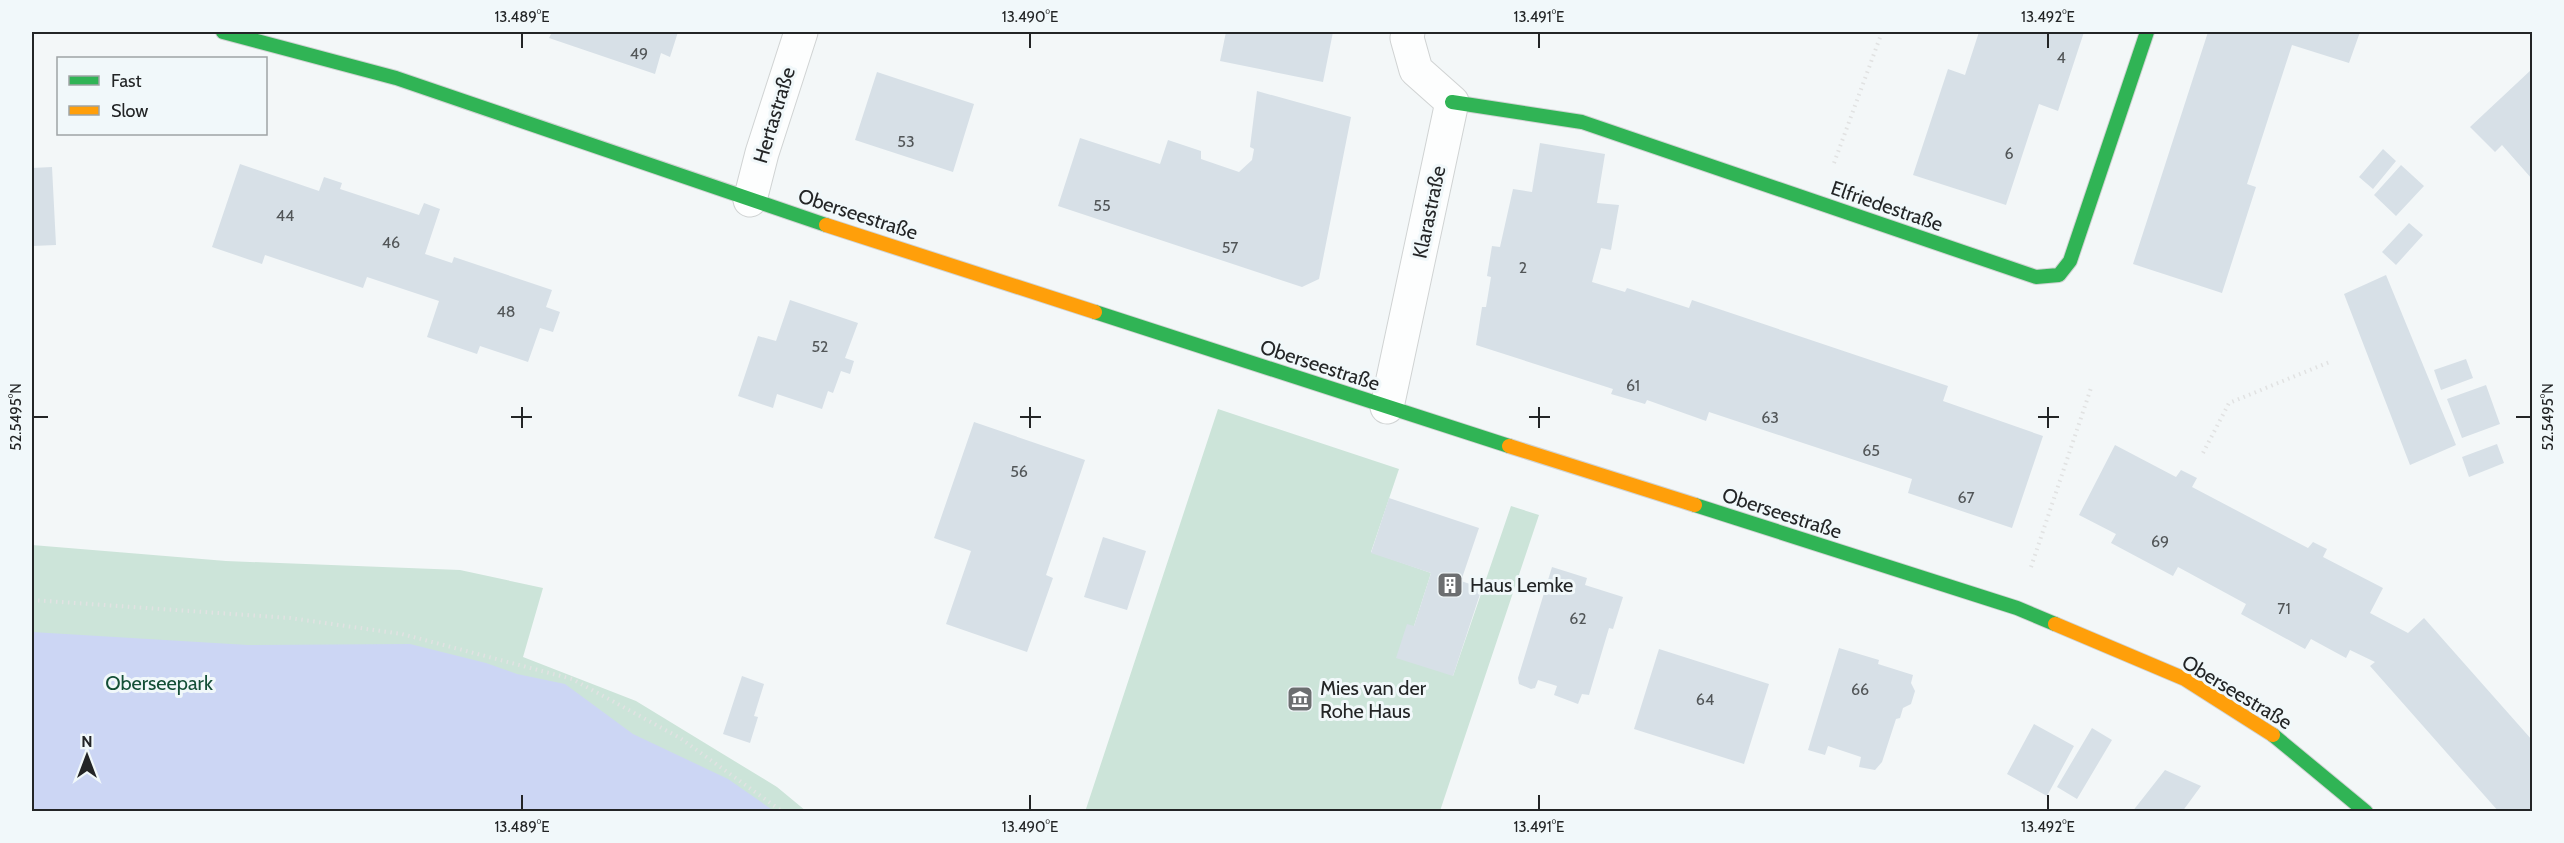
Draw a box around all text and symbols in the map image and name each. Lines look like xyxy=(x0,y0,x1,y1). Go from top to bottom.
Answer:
text: 13.489°E xyxy=(494,8,550,26)
text: 13.490°E xyxy=(1002,8,1058,26)
text: 13.491°E xyxy=(1514,8,1564,26)
text: 13.492°E xyxy=(2021,8,2075,26)
house number: 49 xyxy=(630,44,648,63)
house number: 4 xyxy=(2056,48,2066,67)
legend xyxy=(57,57,267,135)
street label: Hertastraße xyxy=(748,64,800,166)
text: Fast xyxy=(111,70,142,92)
text: Slow xyxy=(111,100,148,122)
house number: 53 xyxy=(897,132,915,151)
house number: 6 xyxy=(2004,144,2014,163)
street label: Klarastraße xyxy=(1408,164,1450,260)
street label: Elfriedestraße xyxy=(1828,176,1946,236)
street label: Oberseestraße xyxy=(795,183,921,245)
house number: 55 xyxy=(1093,196,1111,215)
house number: 44 xyxy=(276,206,294,225)
house number: 46 xyxy=(382,233,400,252)
house number: 57 xyxy=(1222,238,1238,257)
house number: 2 xyxy=(1519,258,1527,277)
house number: 48 xyxy=(497,302,515,321)
street label: Oberseestraße xyxy=(1257,334,1383,396)
house number: 52 xyxy=(811,337,829,356)
house number: 61 xyxy=(1626,376,1640,395)
text: 52.5495°N xyxy=(7,383,25,451)
text: 52.5495°N xyxy=(2539,383,2557,451)
house number: 63 xyxy=(1761,408,1779,427)
house number: 65 xyxy=(1862,441,1880,460)
house number: 56 xyxy=(1010,462,1028,481)
street label: Oberseestraße xyxy=(1719,482,1845,544)
house number: 67 xyxy=(1957,488,1975,507)
house number: 69 xyxy=(2151,532,2169,551)
building icon: Haus Lemke xyxy=(1435,570,1465,600)
place label: Haus Lemke xyxy=(1470,573,1573,597)
house number: 71 xyxy=(2277,599,2291,618)
house number: 62 xyxy=(1569,609,1587,628)
street label: Oberseestraße xyxy=(2178,650,2296,734)
park label: Oberseepark xyxy=(105,671,213,695)
place label: Mies van der Rohe Haus xyxy=(1320,676,1427,723)
house number: 66 xyxy=(1851,680,1869,699)
museum icon: Mies van der Rohe Haus xyxy=(1285,684,1315,714)
house number: 64 xyxy=(1696,690,1714,709)
north arrow xyxy=(57,726,117,786)
text: N xyxy=(81,732,93,751)
text: 13.489°E xyxy=(494,818,550,836)
text: 13.490°E xyxy=(1002,818,1058,836)
text: 13.491°E xyxy=(1514,818,1564,836)
text: 13.492°E xyxy=(2021,818,2075,836)

